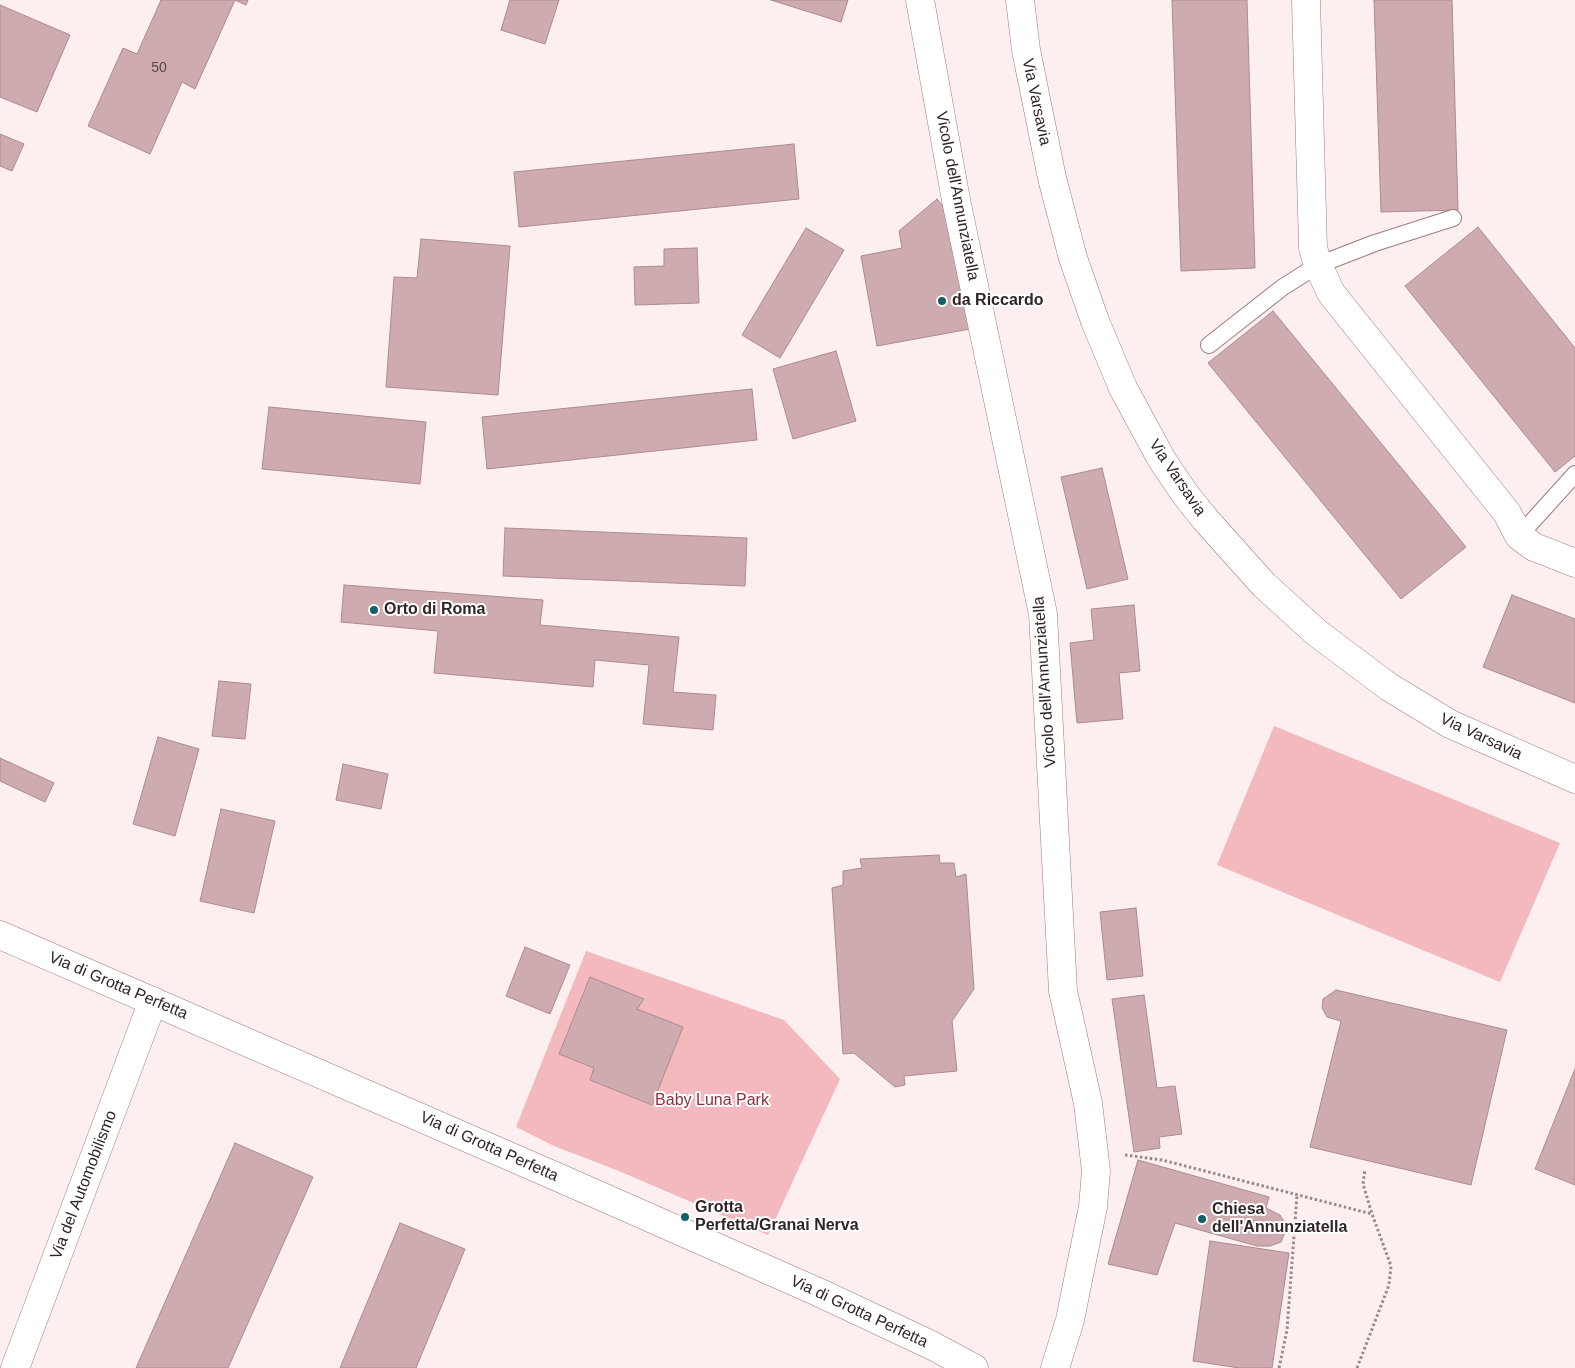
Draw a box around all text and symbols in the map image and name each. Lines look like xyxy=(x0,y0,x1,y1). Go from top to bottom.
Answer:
street label: Via Varsavia xyxy=(1017,57,1055,147)
house number: 50 xyxy=(151,60,167,76)
street label: Vicolo dell'Annunziatella xyxy=(931,110,983,282)
place label: da Riccardo xyxy=(952,291,1044,311)
marker: da Riccardo xyxy=(936,295,948,307)
street label: Via Varsavia xyxy=(1144,436,1210,520)
street label: Vicolo dell'Annunziatella xyxy=(1029,596,1061,768)
place label: Orto di Roma xyxy=(384,600,485,620)
marker: Orto di Roma xyxy=(368,604,380,616)
street label: Via Varsavia xyxy=(1437,710,1525,764)
street label: Via di Grotta Perfetta xyxy=(46,948,190,1024)
park label: Baby Luna Park xyxy=(655,1091,769,1111)
street label: Via del Automobilismo xyxy=(47,1108,121,1262)
street label: Via di Grotta Perfetta xyxy=(417,1108,561,1186)
place label: Grotta Perfetta/Granai Nerva xyxy=(695,1198,859,1236)
place label: Chiesa dell'Annunziatella xyxy=(1212,1200,1347,1238)
marker: Grotta Perfetta/Granai Nerva xyxy=(679,1211,691,1223)
marker: Chiesa dell'Annunziatella xyxy=(1196,1213,1208,1225)
street label: Via di Grotta Perfetta xyxy=(787,1272,931,1352)

